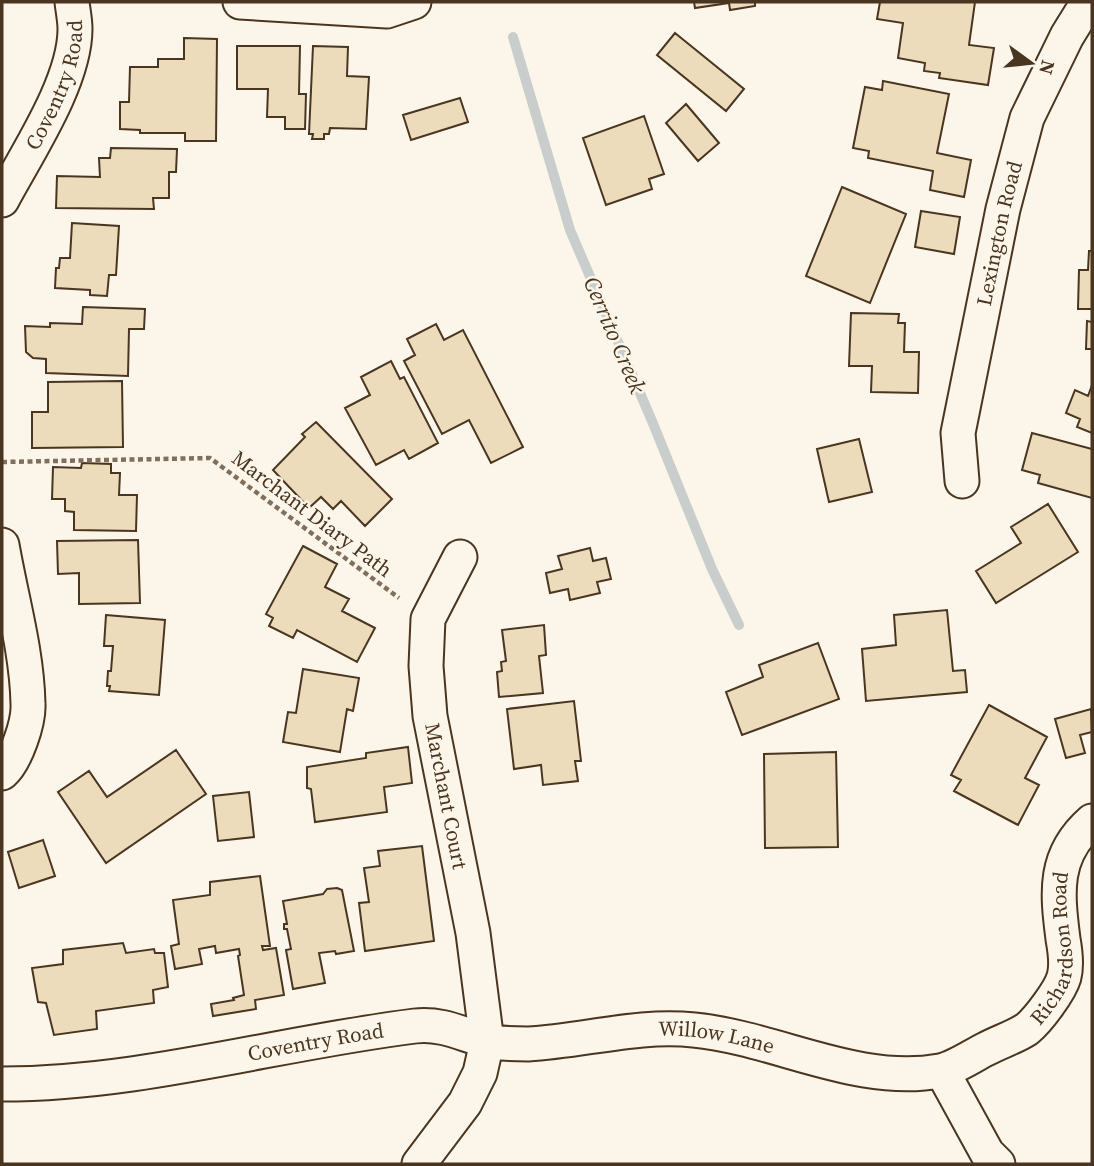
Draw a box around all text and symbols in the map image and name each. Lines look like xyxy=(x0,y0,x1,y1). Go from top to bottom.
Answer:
street label: Coventry Road xyxy=(18,19,89,155)
north arrow xyxy=(996,28,1066,98)
text: N xyxy=(1033,57,1062,78)
street label: Lexington Road xyxy=(969,157,1029,308)
water label: Cerrito Creek xyxy=(576,272,654,399)
street label: Marchant Diary Path xyxy=(226,444,399,584)
street label: Marchant Court xyxy=(418,720,475,872)
street label: Richardson Road xyxy=(1023,870,1080,1031)
street label: Willow Lane xyxy=(658,1014,778,1060)
street label: Coventry Road xyxy=(245,1015,386,1068)

